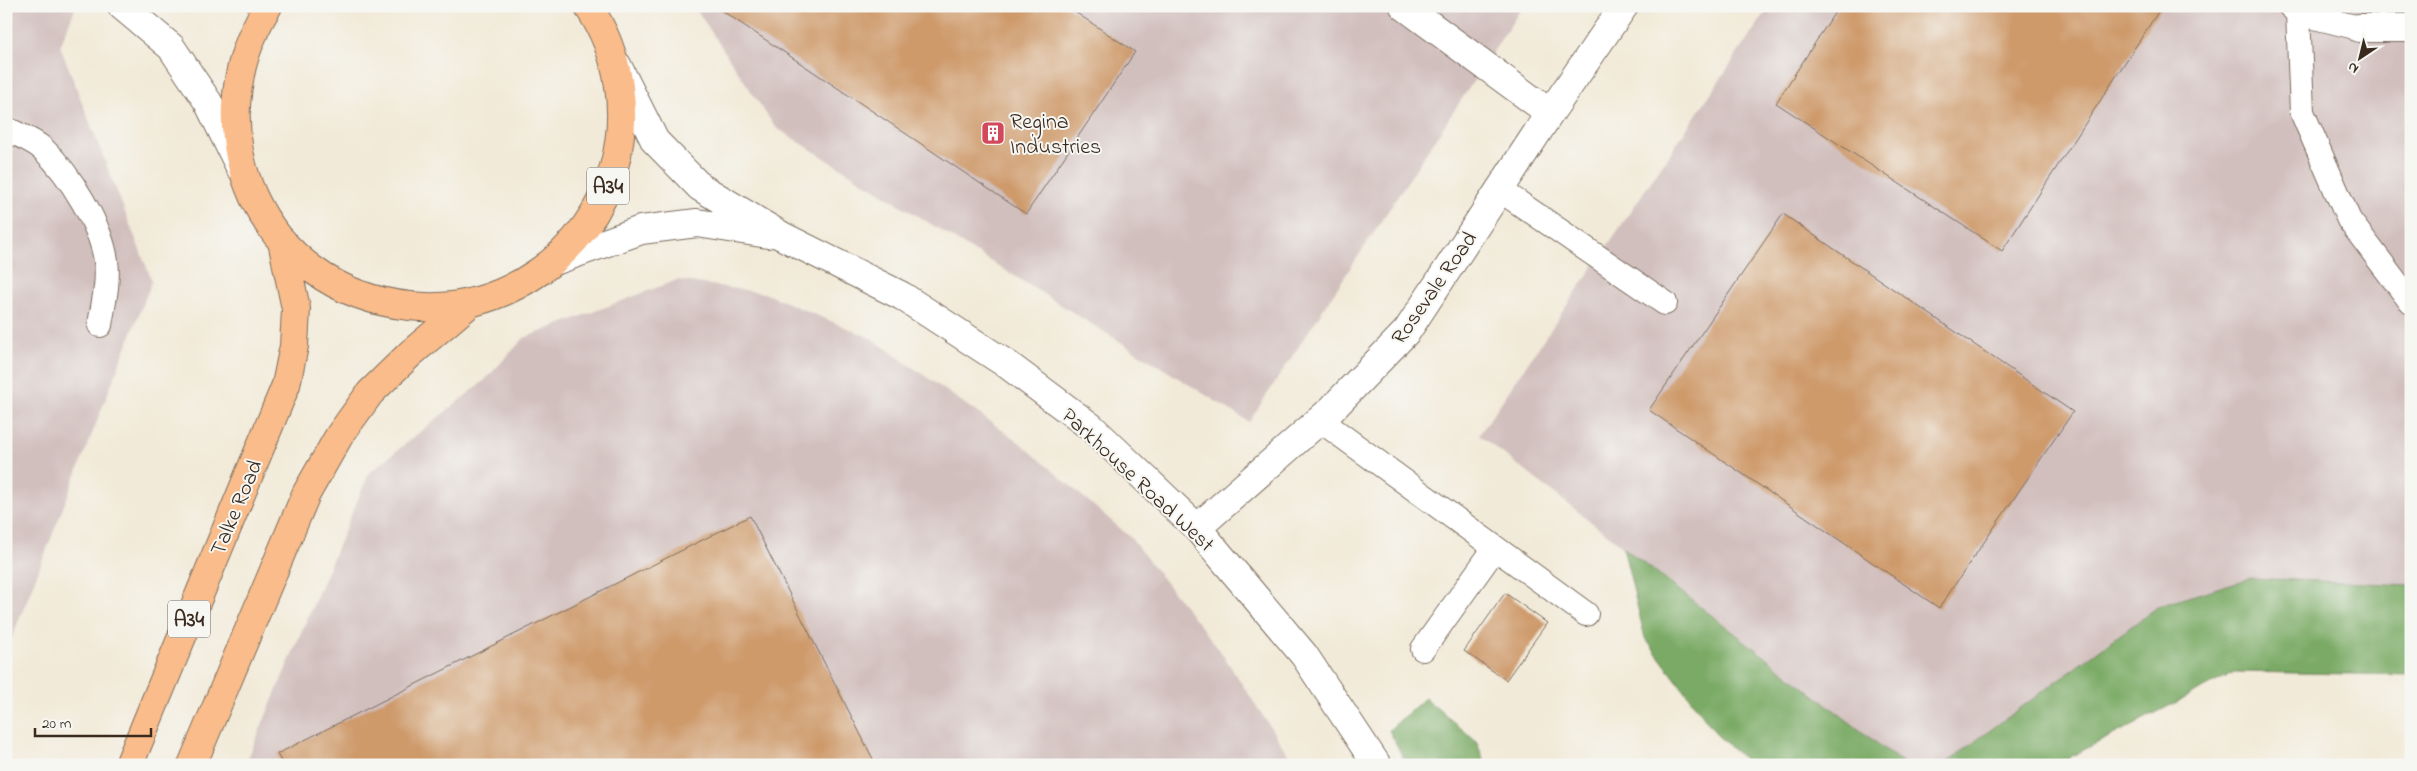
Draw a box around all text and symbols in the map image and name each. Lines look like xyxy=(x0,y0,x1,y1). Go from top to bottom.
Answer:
north arrow xyxy=(2334,32,2384,82)
text: N xyxy=(2344,56,2363,79)
place label: Regina Industries xyxy=(1010,107,1101,164)
building icon: Regina Industries xyxy=(980,120,1006,146)
road number: A34 xyxy=(587,168,629,205)
street label: Rosevale Road xyxy=(1385,226,1486,352)
street label: Parkhouse Road West xyxy=(1053,401,1221,561)
street label: Talke Road xyxy=(203,455,272,561)
road number: A34 xyxy=(168,600,210,638)
scale bar xyxy=(35,706,151,738)
text: 20 m xyxy=(42,713,72,735)

